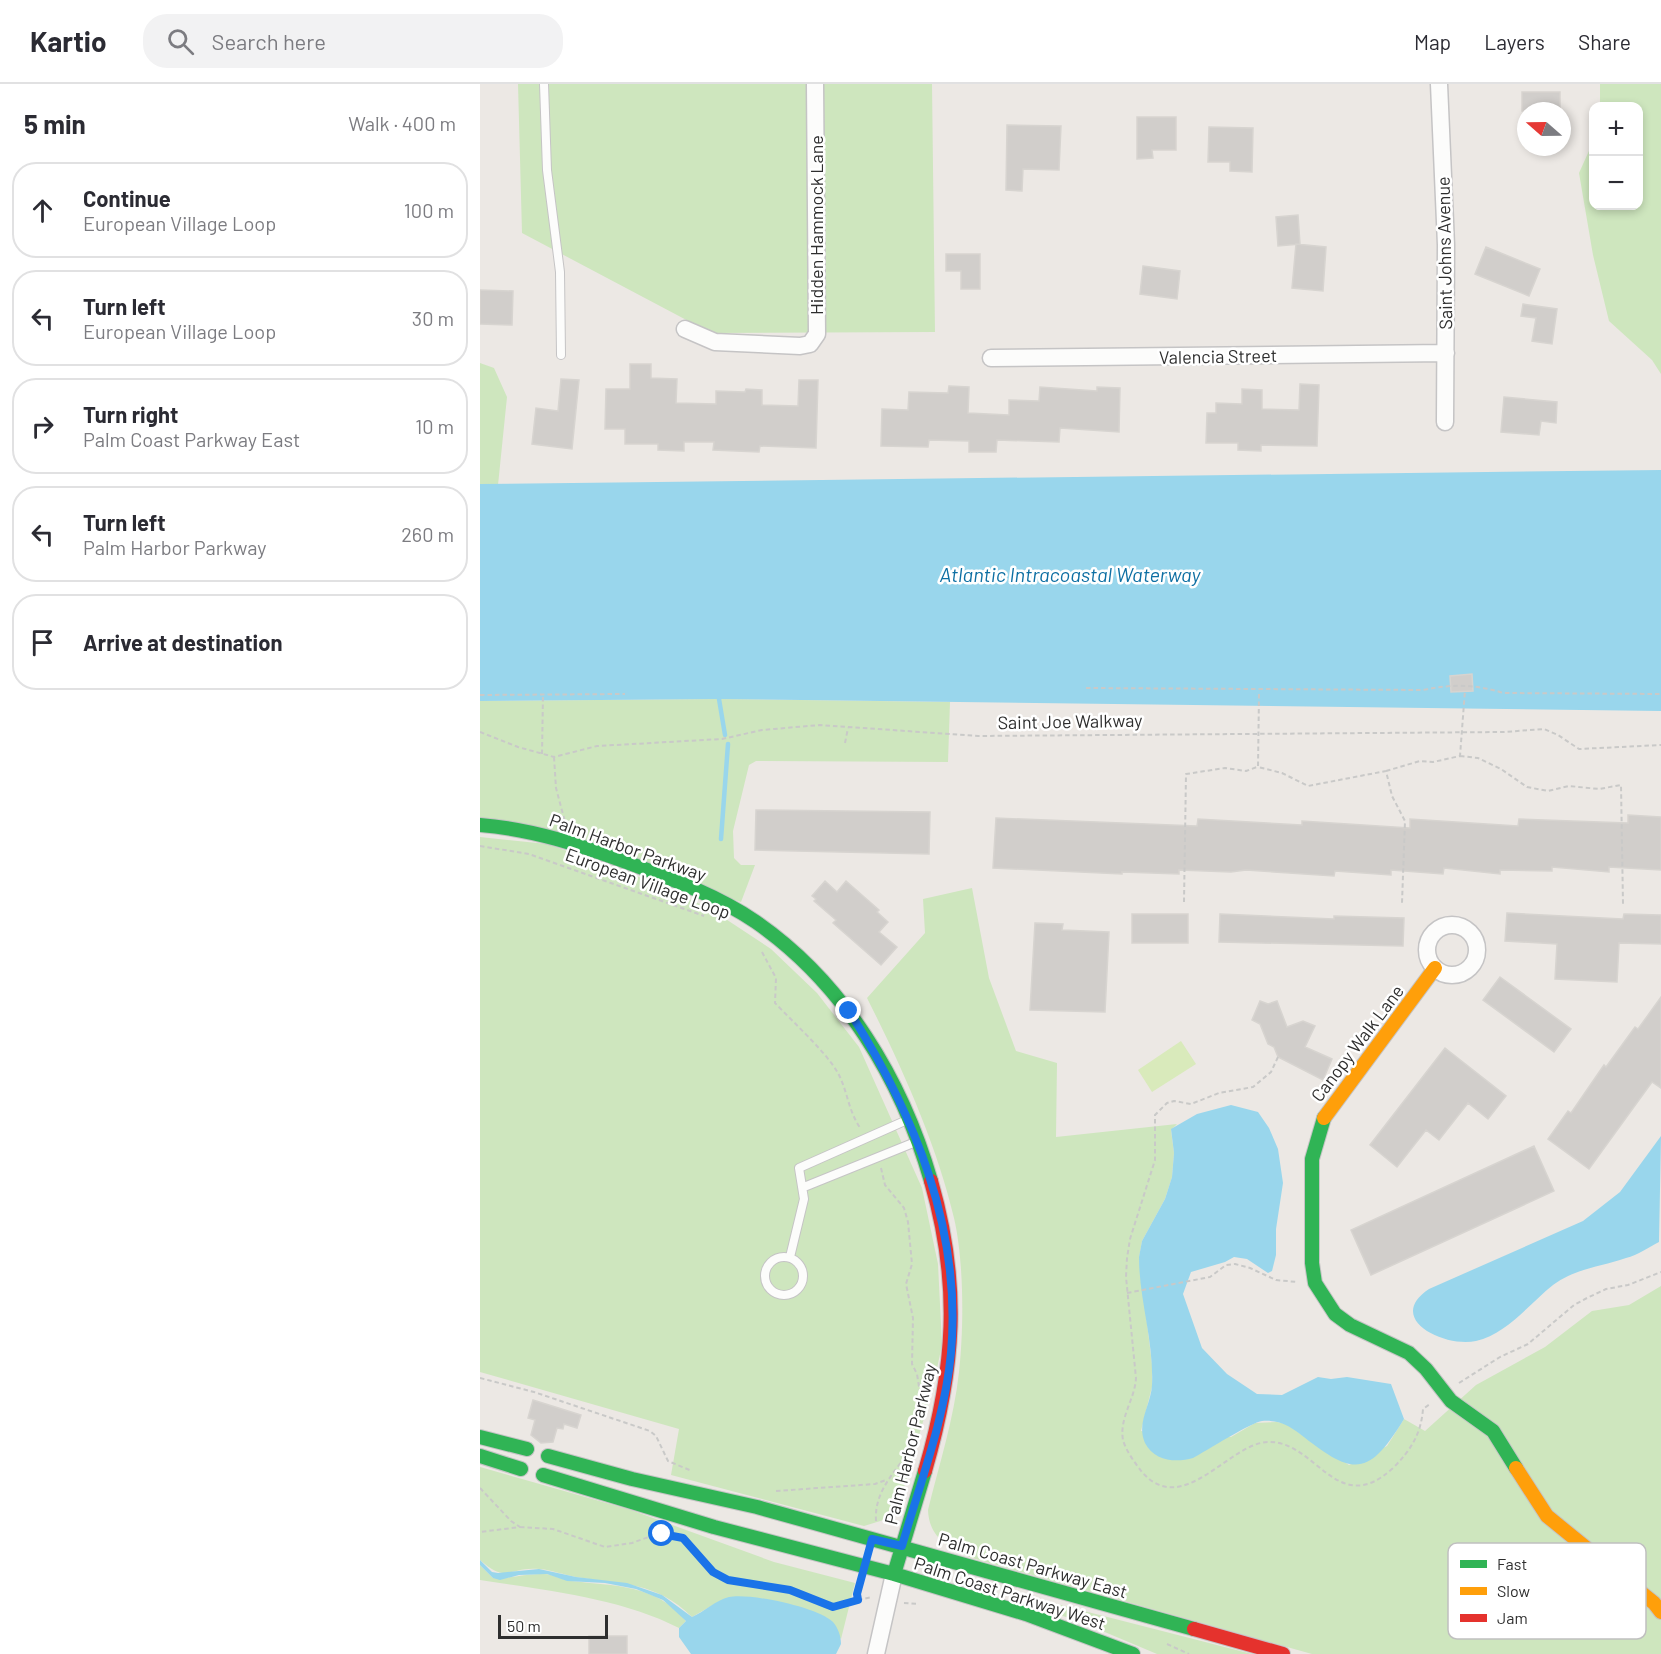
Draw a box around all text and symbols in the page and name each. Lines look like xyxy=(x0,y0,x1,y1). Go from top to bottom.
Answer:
search box xyxy=(143,14,563,68)
text: Kartio xyxy=(30,24,107,58)
icon: search xyxy=(164,25,197,58)
text: Search here xyxy=(212,28,326,54)
text: Map xyxy=(1414,29,1451,54)
text: Layers xyxy=(1484,29,1545,54)
text: Share xyxy=(1578,29,1631,54)
north arrow xyxy=(1517,102,1571,156)
map controls xyxy=(1589,102,1643,210)
button: + xyxy=(1589,102,1643,156)
text: 5 min xyxy=(24,108,86,139)
text: Walk · 400 m xyxy=(348,111,456,135)
street label: Hidden Hammock Lane xyxy=(805,135,827,315)
button: − xyxy=(1589,156,1643,210)
street label: Saint Johns Avenue xyxy=(1432,176,1456,330)
text: Continue xyxy=(83,185,171,211)
icon: ahead xyxy=(26,194,59,227)
text: 100 m xyxy=(404,198,454,222)
text: European Village Loop xyxy=(83,211,276,235)
text: Turn left xyxy=(83,293,166,319)
icon: left xyxy=(26,302,59,335)
text: 30 m xyxy=(412,306,454,330)
text: European Village Loop xyxy=(83,319,276,343)
street label: Valencia Street xyxy=(1159,344,1277,368)
text: Turn right xyxy=(83,401,178,427)
icon: right xyxy=(26,410,59,443)
text: 10 m xyxy=(415,414,454,438)
text: Palm Coast Parkway East xyxy=(83,427,300,451)
text: Turn left xyxy=(83,509,166,535)
icon: left xyxy=(26,518,59,551)
text: 260 m xyxy=(401,522,454,546)
text: Palm Harbor Parkway xyxy=(83,535,267,559)
water label: Atlantic Intracoastal Waterway xyxy=(940,562,1202,586)
icon: arrive xyxy=(26,626,59,659)
text: Arrive at destination xyxy=(83,629,282,655)
street label: Saint Joe Walkway xyxy=(997,709,1143,733)
street label: Palm Harbor Parkway xyxy=(547,808,709,886)
street label: European Village Loop xyxy=(563,843,733,923)
street label: Canopy Walk Lane xyxy=(1306,980,1408,1106)
route end xyxy=(835,997,861,1023)
street label: Palm Harbor Parkway xyxy=(879,1361,941,1527)
route start xyxy=(648,1520,674,1546)
street label: Palm Coast Parkway East xyxy=(936,1527,1130,1603)
legend xyxy=(1448,1543,1646,1639)
street label: Palm Coast Parkway West xyxy=(912,1552,1108,1634)
text: Fast xyxy=(1497,1554,1527,1573)
text: Slow xyxy=(1497,1581,1530,1600)
text: Jam xyxy=(1497,1608,1528,1627)
scale bar xyxy=(498,1612,608,1640)
text: 50 m xyxy=(507,1616,541,1635)

